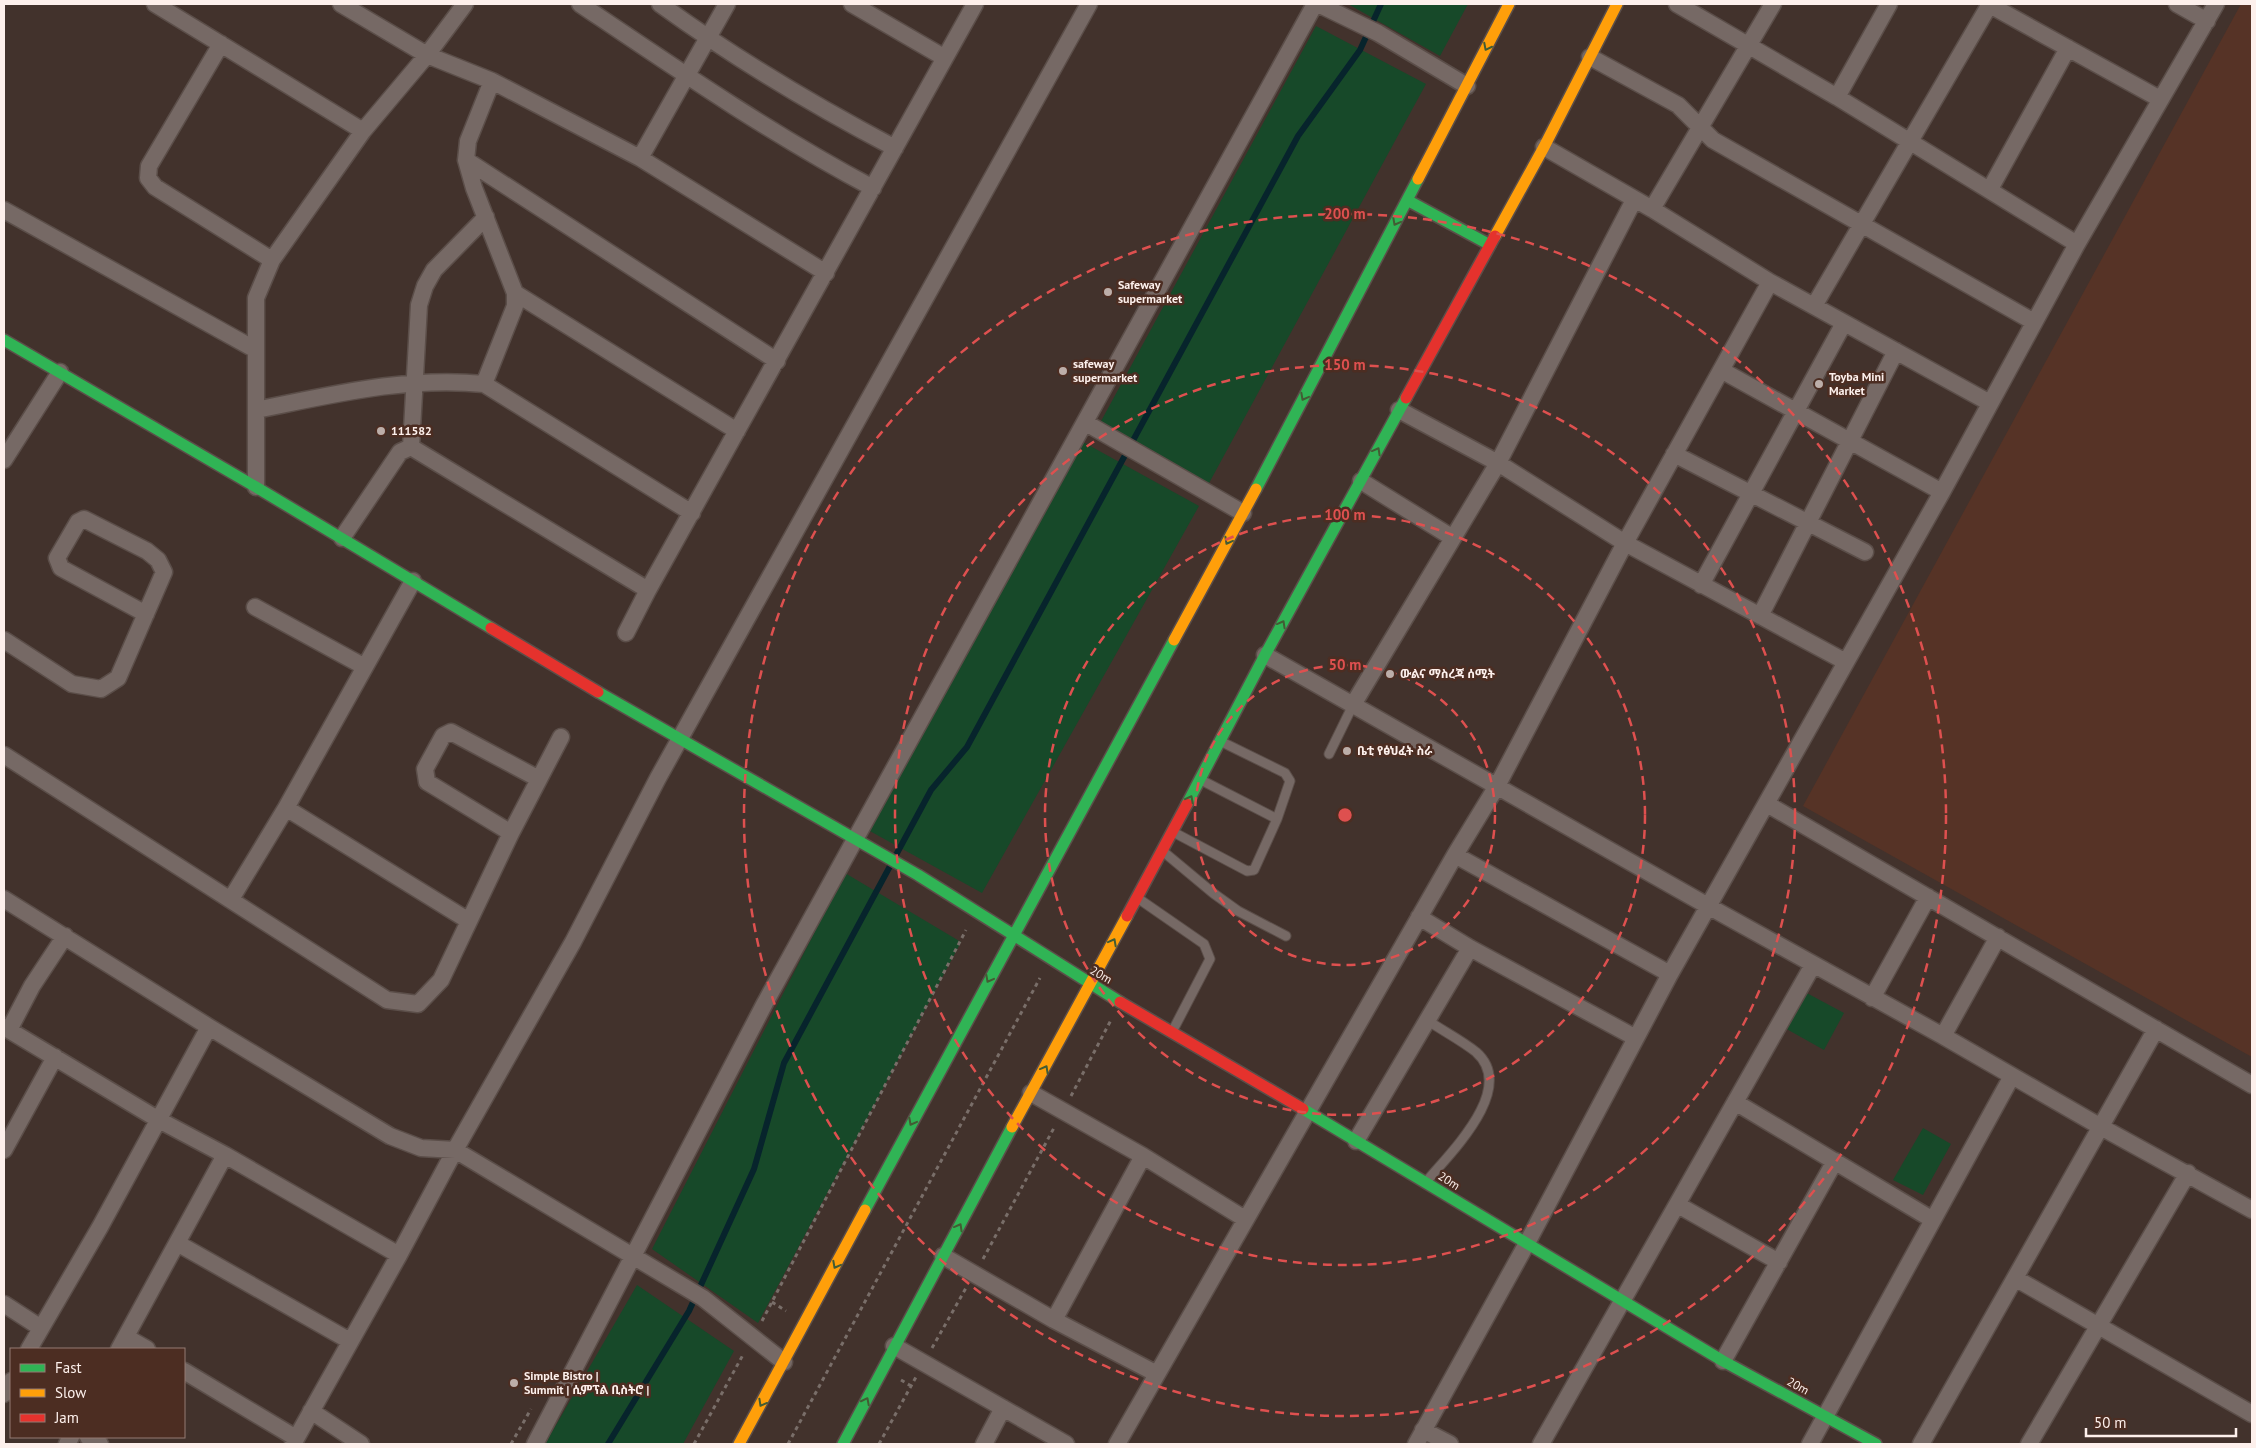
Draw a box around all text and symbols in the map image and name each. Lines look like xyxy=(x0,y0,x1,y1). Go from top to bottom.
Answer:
one-way arrow xyxy=(1483,42,1493,51)
text: 200 m xyxy=(1324,204,1366,223)
one-way arrow xyxy=(1392,217,1402,226)
place label: Safeway supermarket xyxy=(1118,277,1183,306)
marker: Safeway supermarket xyxy=(1102,286,1114,298)
text: 150 m xyxy=(1324,355,1366,374)
place label: safeway supermarket xyxy=(1073,356,1138,385)
marker: safeway supermarket xyxy=(1057,365,1069,377)
place label: Toyba Mini Market xyxy=(1829,369,1884,398)
marker: Toyba Mini Market xyxy=(1813,378,1825,390)
one-way arrow xyxy=(1300,392,1310,401)
place label: 111582 xyxy=(391,423,432,438)
marker: 111582 xyxy=(375,425,387,437)
one-way arrow xyxy=(1371,447,1381,456)
text: 100 m xyxy=(1324,505,1366,524)
one-way arrow xyxy=(1224,536,1234,545)
one-way arrow xyxy=(1276,621,1286,630)
text: 50 m xyxy=(1329,655,1361,674)
place label: ውልና ማስረጃ ሰሚት xyxy=(1400,666,1496,681)
marker: ውልና ማስረጃ ሰሚት xyxy=(1384,668,1396,680)
place label: ቤቲ የፅህፈት ስራ xyxy=(1357,743,1432,758)
marker: ቤቲ የፅህፈት ስራ xyxy=(1341,745,1353,757)
one-way arrow xyxy=(1184,795,1194,804)
centre of rings xyxy=(1336,806,1354,824)
one-way arrow xyxy=(1107,938,1117,947)
street label: 20m xyxy=(1088,962,1115,987)
one-way arrow xyxy=(985,973,995,982)
one-way arrow xyxy=(1039,1065,1049,1074)
one-way arrow xyxy=(909,1117,919,1126)
street label: 20m xyxy=(1436,1168,1463,1193)
one-way arrow xyxy=(953,1223,963,1232)
one-way arrow xyxy=(832,1260,842,1269)
legend xyxy=(10,1348,185,1438)
text: Fast xyxy=(55,1358,82,1377)
place label: Simple Bistro | Summit | ሲምፕል ቢስትሮ | xyxy=(524,1368,649,1397)
street label: 20m xyxy=(1785,1373,1812,1398)
marker: Simple Bistro | Summit | ሲምፕል ቢስትሮ | xyxy=(508,1377,520,1389)
text: Slow xyxy=(55,1383,86,1402)
one-way arrow xyxy=(860,1397,870,1406)
one-way arrow xyxy=(758,1398,768,1407)
scale bar xyxy=(2086,1406,2236,1438)
text: Jam xyxy=(54,1408,79,1427)
text: 50 m xyxy=(2094,1413,2127,1432)

